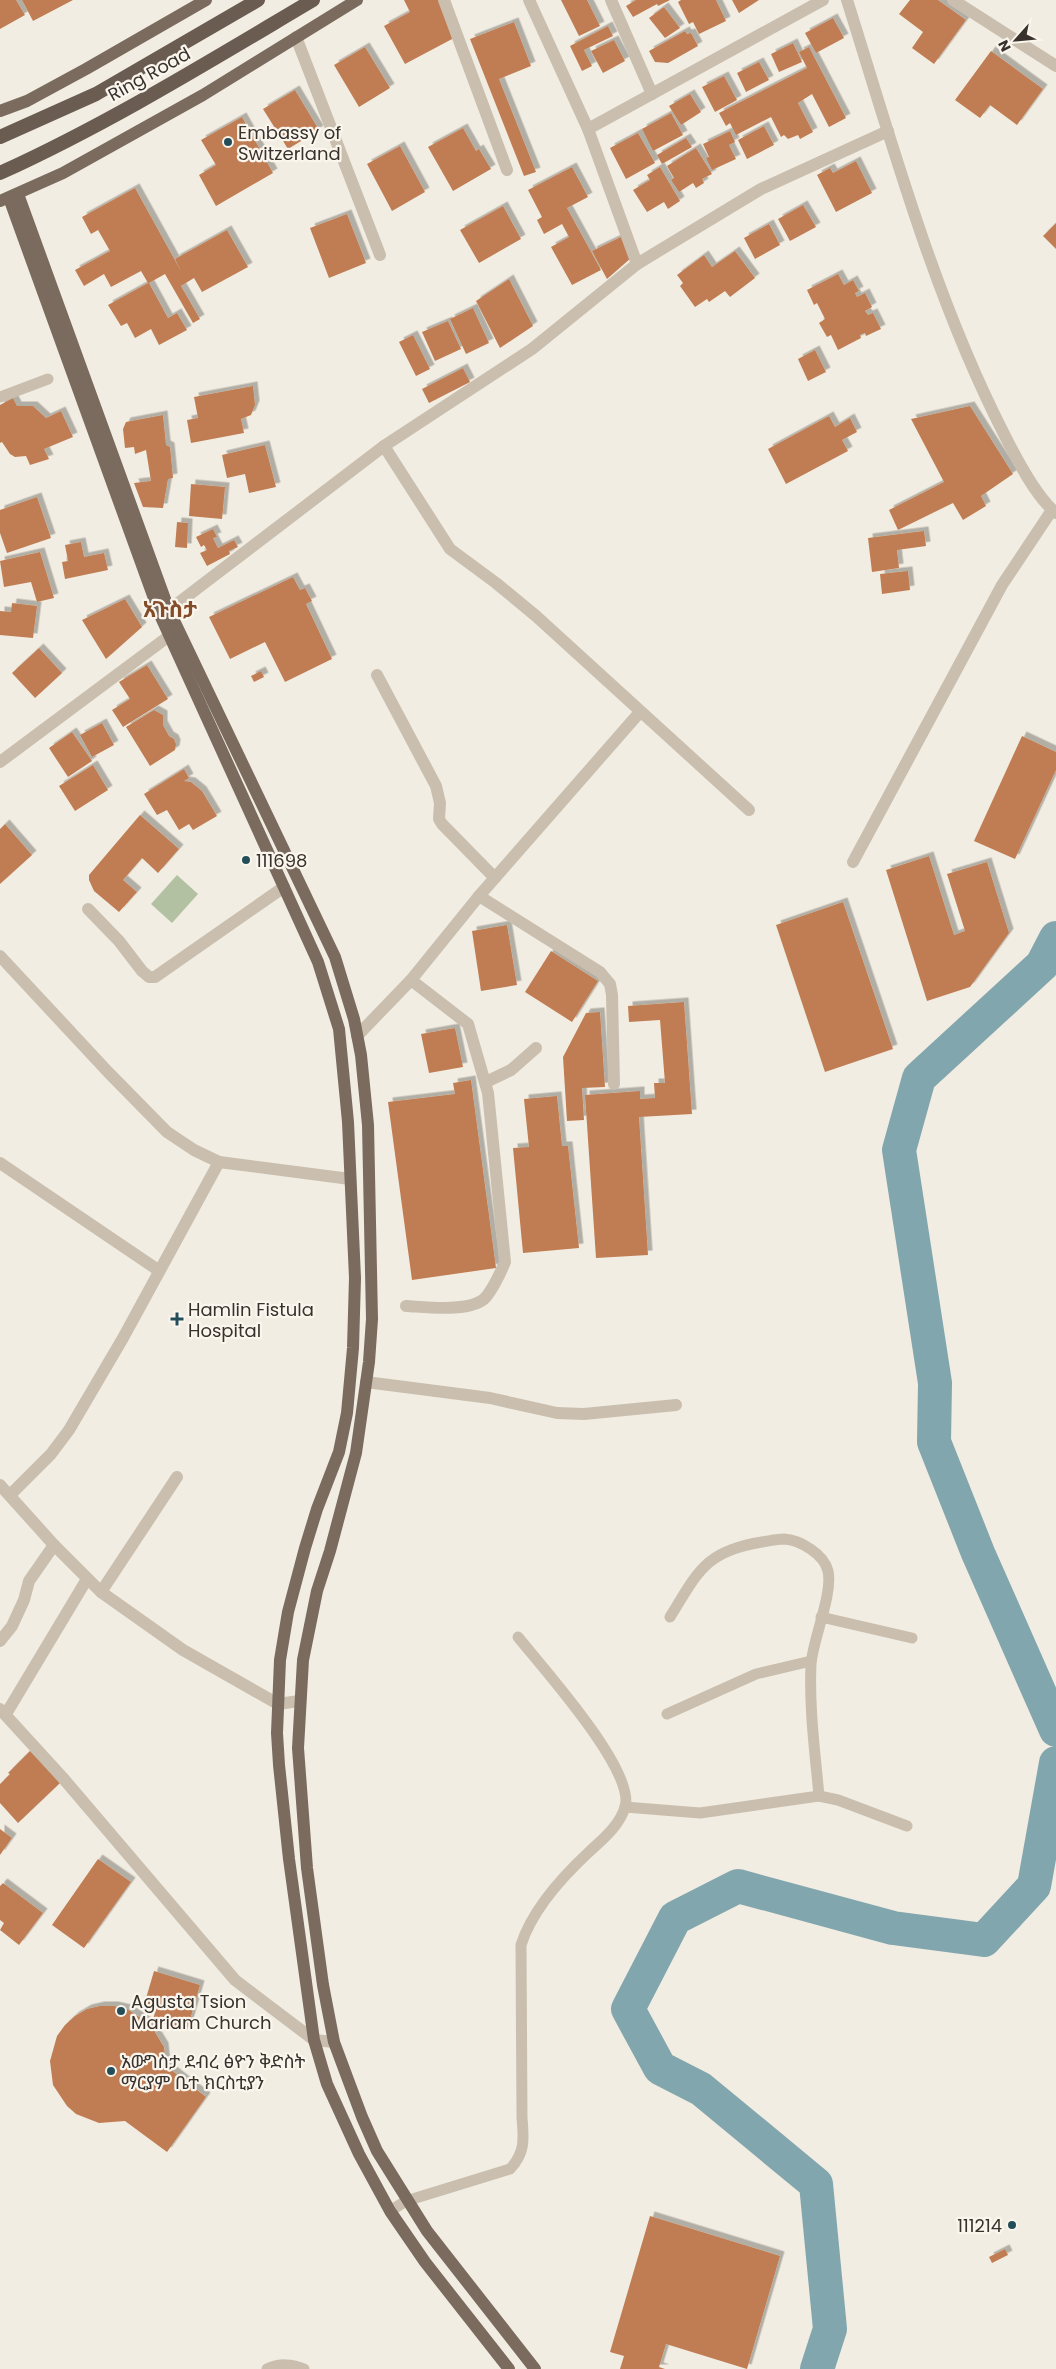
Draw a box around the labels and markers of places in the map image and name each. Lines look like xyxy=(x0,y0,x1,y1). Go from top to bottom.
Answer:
place label: Embassy of Switzerland xyxy=(238,120,341,166)
marker: Embassy of Switzerland xyxy=(222,136,234,148)
place label: 111698 xyxy=(256,848,307,873)
marker: 111698 xyxy=(240,854,252,866)
place label: Hamlin Fistula Hospital xyxy=(188,1297,314,1343)
marker: Hamlin Fistula Hospital xyxy=(170,1312,184,1326)
place label: Agusta Tsion Mariam Church xyxy=(131,1989,271,2035)
marker: Agusta Tsion Mariam Church xyxy=(115,2005,127,2017)
place label: አውግስታ ደብረ ፅዮን ቅድስት ማርያም ቤተ ክርስቲያን xyxy=(121,2049,306,2095)
marker: አውግስታ ደብረ ፅዮን ቅድስት ማርያም ቤተ ክርስቲያን xyxy=(105,2065,117,2077)
place label: 111214 xyxy=(957,2213,1002,2238)
marker: 111214 xyxy=(1006,2219,1018,2231)

